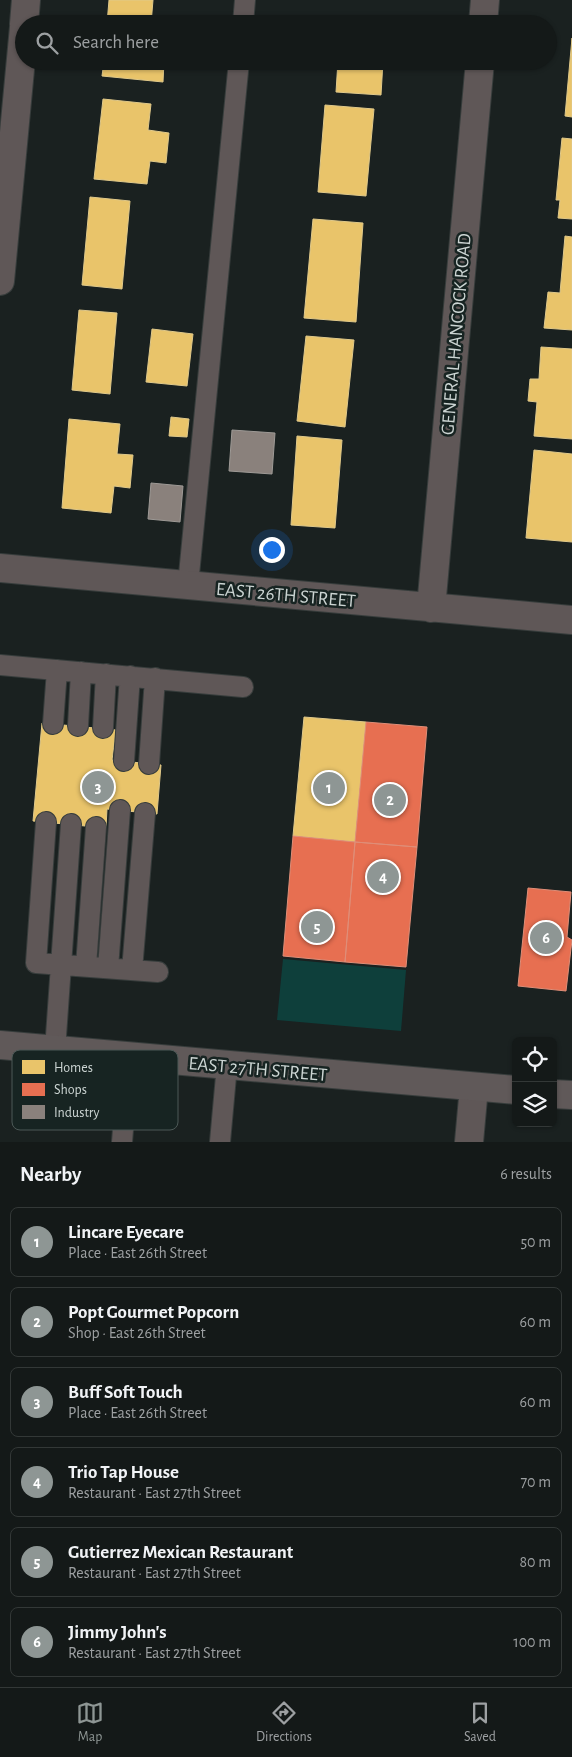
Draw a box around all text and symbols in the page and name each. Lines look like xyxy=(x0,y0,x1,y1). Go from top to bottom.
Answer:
search box xyxy=(15,15,557,70)
icon: search xyxy=(33,29,61,57)
text: Search here xyxy=(73,33,159,52)
street label: GENERAL HANCOCK ROAD xyxy=(438,232,475,436)
your location xyxy=(259,537,285,563)
street label: EAST 26TH STREET xyxy=(215,580,357,611)
pin: 3 xyxy=(82,768,114,806)
pin: 1 xyxy=(313,769,345,807)
pin: 2 xyxy=(374,781,406,819)
pin: 4 xyxy=(367,858,399,896)
pin: 5 xyxy=(301,908,333,946)
pin: 6 xyxy=(530,919,562,957)
map controls xyxy=(512,1037,557,1127)
button: locate xyxy=(512,1037,557,1082)
legend xyxy=(12,1050,178,1130)
street label: EAST 27TH STREET xyxy=(188,1054,328,1085)
text: Homes xyxy=(54,1061,93,1075)
button: layers xyxy=(512,1082,557,1127)
text: Shops xyxy=(54,1083,87,1097)
text: Industry xyxy=(54,1106,100,1120)
text: Nearby xyxy=(20,1164,81,1185)
text: 6 results xyxy=(500,1166,552,1182)
text: Lincare Eyecare xyxy=(68,1223,184,1242)
text: 1 xyxy=(34,1234,40,1250)
text: 50 m xyxy=(520,1234,551,1250)
text: Place · East 26th Street xyxy=(68,1245,207,1261)
text: Popt Gourmet Popcorn xyxy=(68,1303,239,1322)
text: 2 xyxy=(33,1314,41,1330)
text: 60 m xyxy=(520,1314,551,1330)
text: Shop · East 26th Street xyxy=(68,1325,206,1341)
text: Buff Soft Touch xyxy=(68,1383,183,1402)
text: 3 xyxy=(34,1394,40,1410)
text: 60 m xyxy=(520,1394,551,1410)
text: Place · East 26th Street xyxy=(68,1405,207,1421)
text: Trio Tap House xyxy=(68,1463,179,1482)
text: 4 xyxy=(33,1474,41,1490)
text: 70 m xyxy=(520,1474,551,1490)
text: Restaurant · East 27th Street xyxy=(68,1485,241,1501)
text: Gutierrez Mexican Restaurant xyxy=(68,1543,293,1562)
text: 5 xyxy=(34,1554,40,1570)
text: 80 m xyxy=(520,1554,551,1570)
text: Restaurant · East 27th Street xyxy=(68,1565,241,1581)
text: Jimmy John's xyxy=(68,1623,167,1642)
text: 6 xyxy=(33,1634,41,1650)
text: 100 m xyxy=(513,1634,551,1650)
text: Restaurant · East 27th Street xyxy=(68,1645,241,1661)
tab: Map xyxy=(76,1699,104,1746)
tab: Directions xyxy=(256,1699,312,1746)
tab: Saved xyxy=(464,1699,496,1746)

